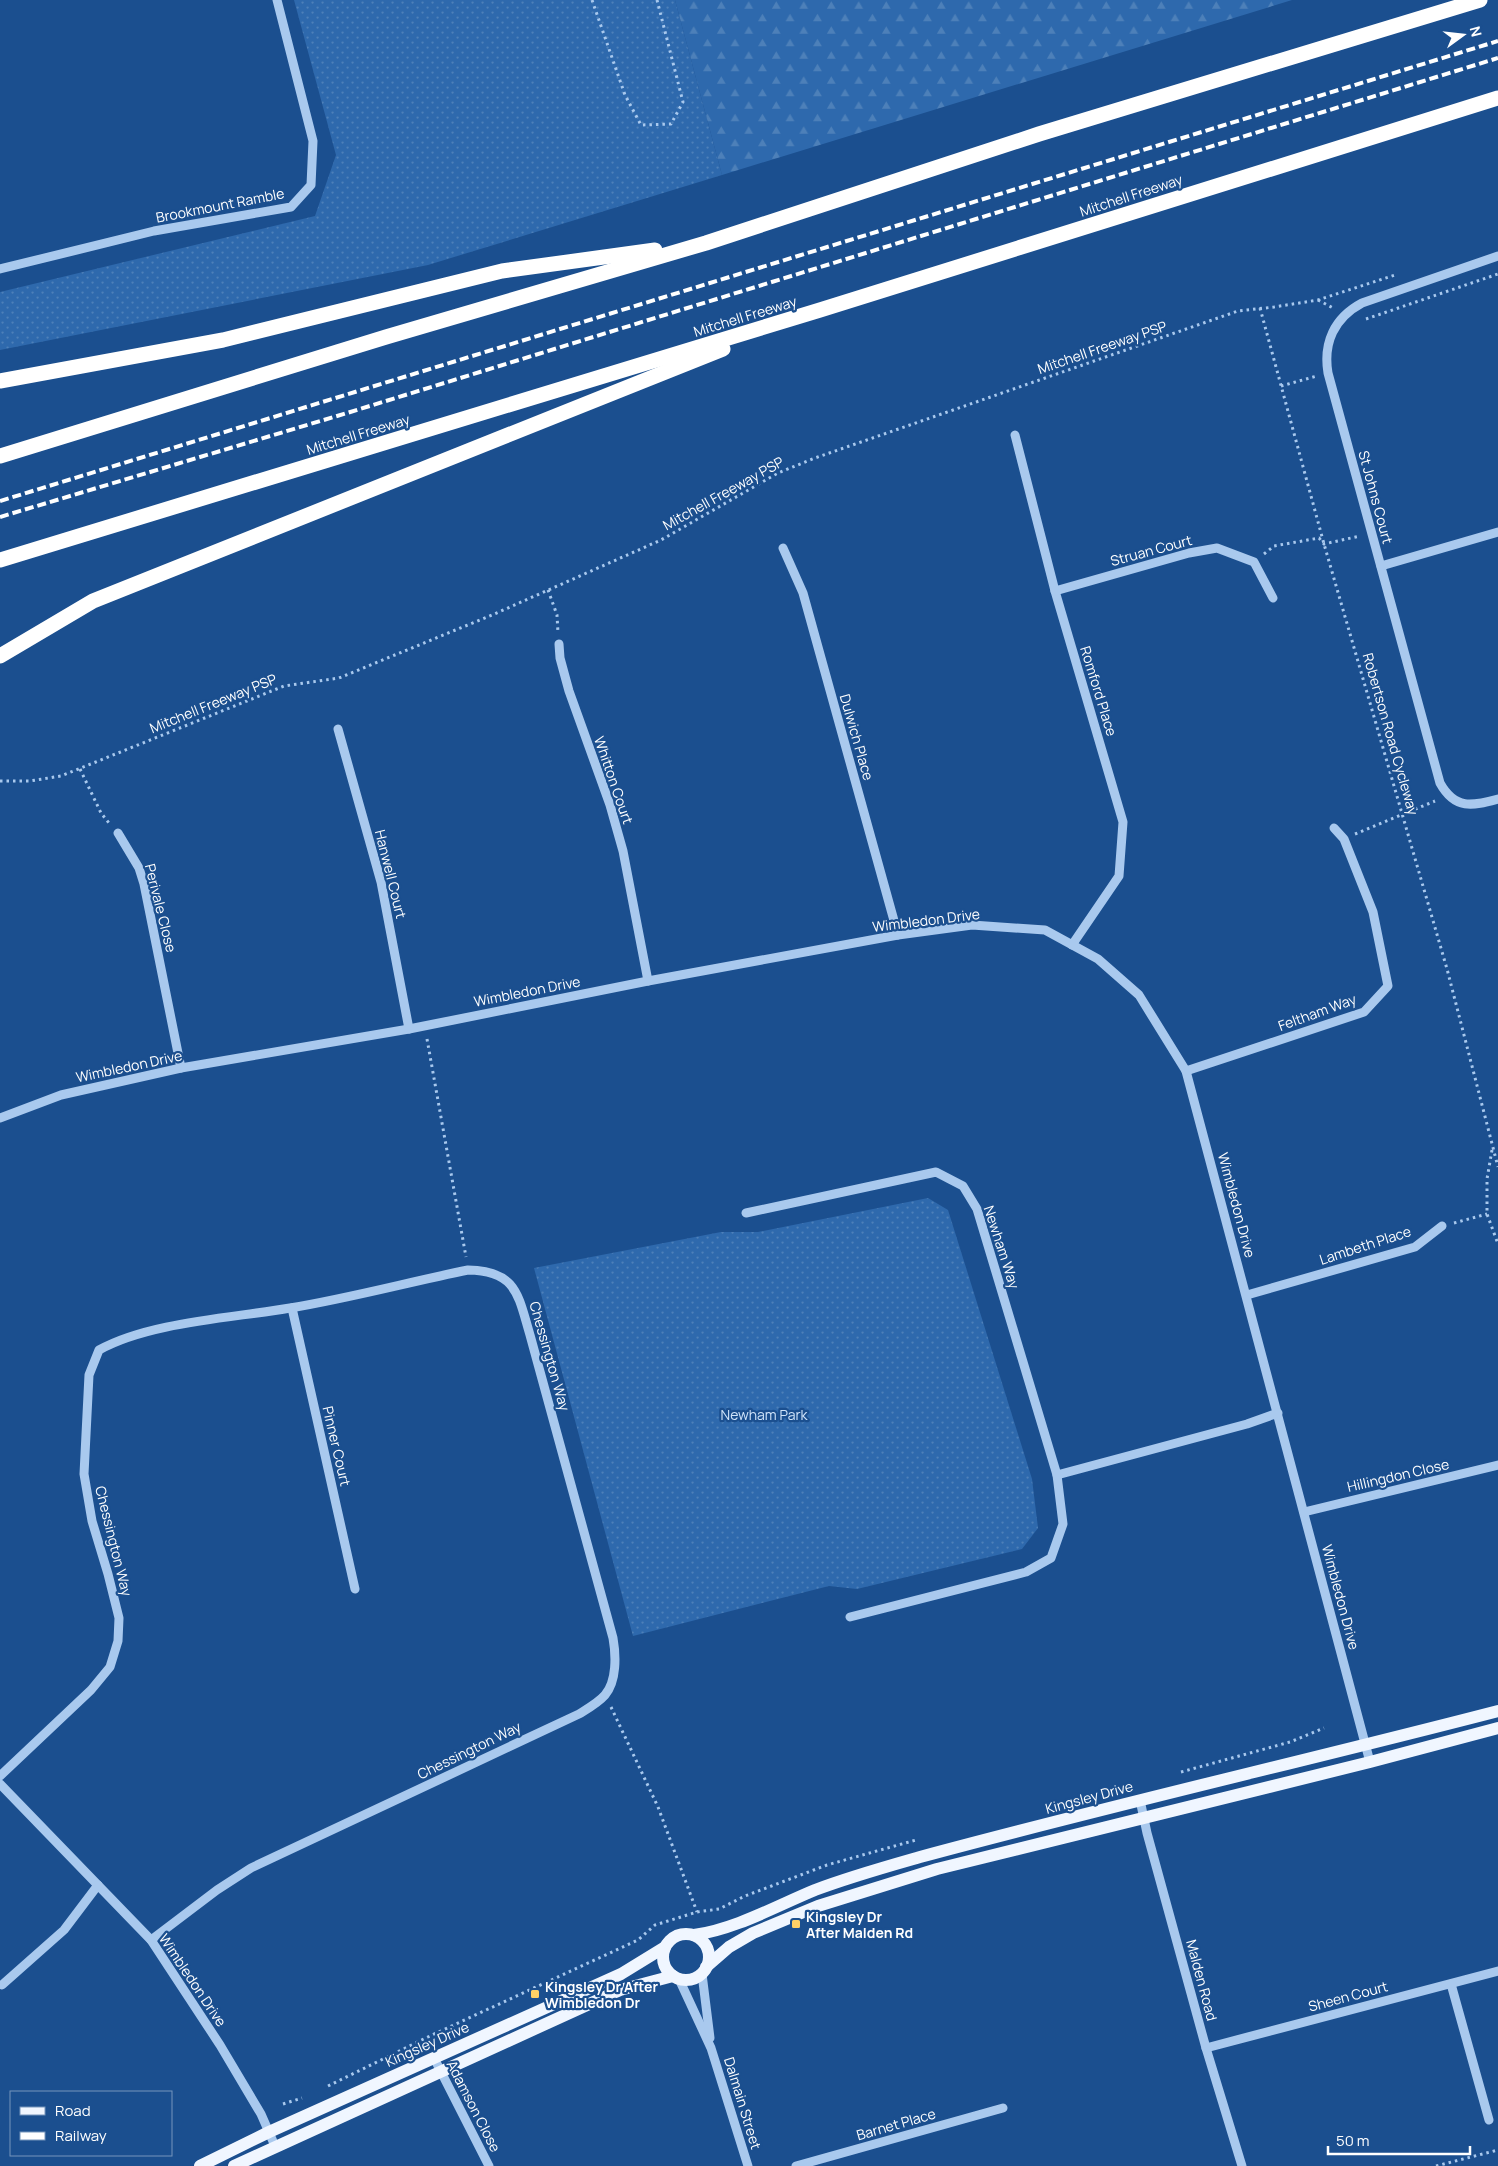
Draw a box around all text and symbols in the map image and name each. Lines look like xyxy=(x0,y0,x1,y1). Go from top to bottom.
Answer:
north arrow xyxy=(1438,10,1488,60)
text: N xyxy=(1466,24,1487,39)
street label: Mitchell Freeway xyxy=(1077,169,1185,221)
street label: Brookmount Ramble xyxy=(154,183,286,227)
street label: Mitchell Freeway xyxy=(691,291,800,341)
street label: Mitchell Freeway PSP xyxy=(1035,316,1170,378)
street label: Mitchell Freeway xyxy=(304,409,413,459)
street label: St Johns Court xyxy=(1354,448,1398,546)
street label: Mitchell Freeway PSP xyxy=(659,452,787,534)
street label: Struan Court xyxy=(1108,530,1194,570)
street label: Romford Place xyxy=(1076,644,1122,738)
street label: Robertson Road Cycleway xyxy=(1359,651,1423,818)
street label: Mitchell Freeway PSP xyxy=(147,669,280,737)
street label: Dulwich Place xyxy=(836,692,878,782)
street label: Whitton Court xyxy=(590,734,638,827)
street label: Hanwell Court xyxy=(371,828,411,921)
street label: Perivale Close xyxy=(141,862,181,954)
street label: Wimbledon Drive xyxy=(871,904,981,936)
street label: Wimbledon Drive xyxy=(472,971,582,1011)
street label: Feltham Way xyxy=(1275,989,1359,1035)
street label: Wimbledon Drive xyxy=(74,1045,184,1087)
street label: Wimbledon Drive xyxy=(1214,1150,1260,1260)
street label: Newham Way xyxy=(980,1203,1025,1292)
street label: Lambeth Place xyxy=(1317,1221,1413,1269)
street label: Chessington Way xyxy=(525,1299,575,1414)
street label: Pinner Court xyxy=(319,1404,356,1488)
park label: Newham Park xyxy=(721,1405,808,1424)
street label: Hillingdon Close xyxy=(1345,1454,1451,1496)
street label: Chessington Way xyxy=(91,1484,137,1599)
street label: Wimbledon Drive xyxy=(1318,1542,1364,1652)
street label: Chessington Way xyxy=(414,1716,525,1783)
street label: Kingsley Drive xyxy=(1043,1776,1135,1818)
place label: Kingsley Dr After Malden Rd xyxy=(806,1907,913,1942)
marker: Kingsley Dr After Malden Rd xyxy=(790,1918,802,1930)
street label: Wimbledon Drive xyxy=(155,1930,231,2030)
street label: Malden Road xyxy=(1182,1937,1222,2023)
street label: Sheen Court xyxy=(1306,1976,1390,2016)
place label: Kingsley Dr After Wimbledon Dr xyxy=(545,1977,658,2012)
marker: Kingsley Dr After Wimbledon Dr xyxy=(529,1988,541,2000)
street label: Kingsley Drive xyxy=(382,2017,472,2071)
street label: Dalmain Street xyxy=(720,2055,766,2152)
street label: Adamson Close xyxy=(443,2057,505,2155)
legend xyxy=(10,2091,172,2156)
text: Road xyxy=(55,2100,91,2121)
street label: Barnet Place xyxy=(854,2104,938,2144)
scale bar xyxy=(1328,2124,1470,2156)
text: Railway xyxy=(55,2125,107,2146)
text: 50 m xyxy=(1336,2130,1370,2151)

